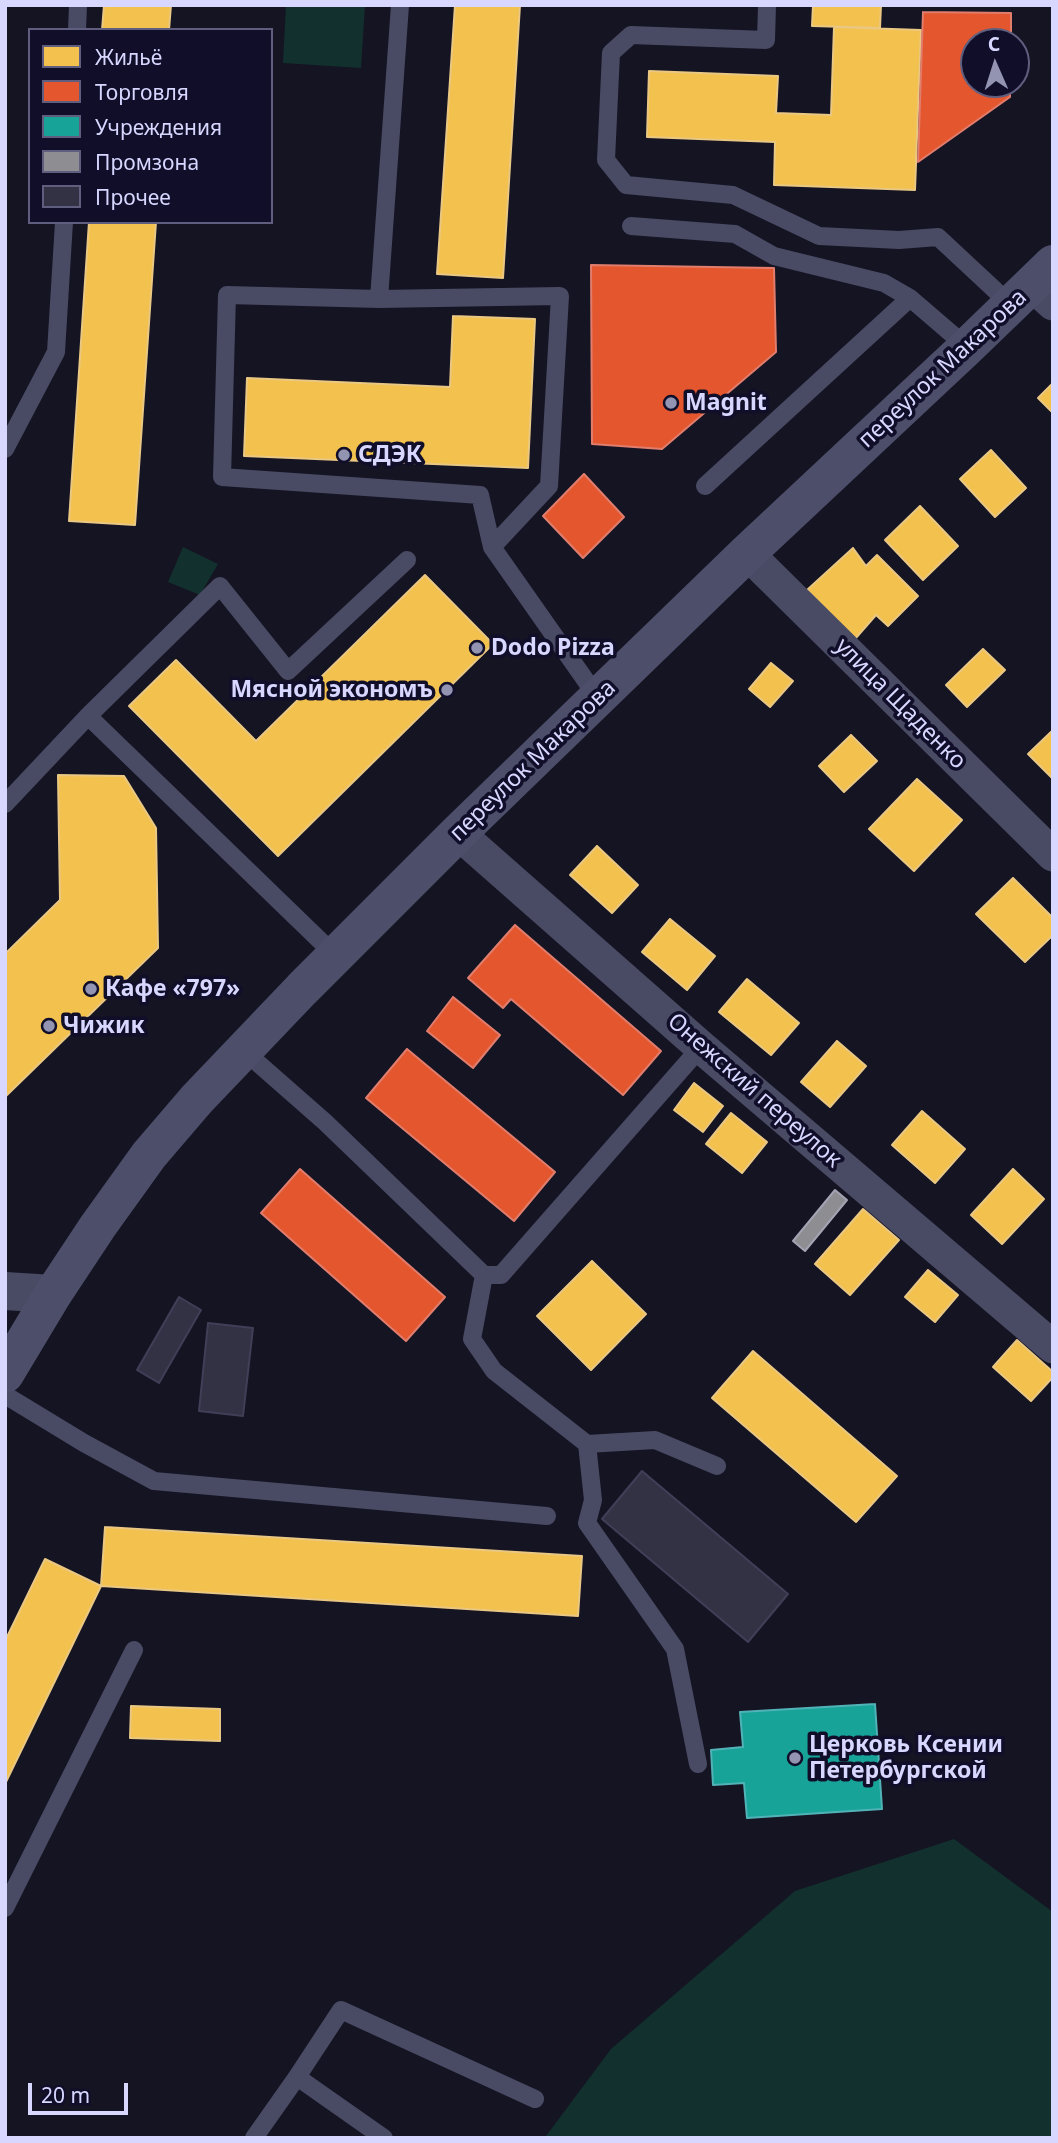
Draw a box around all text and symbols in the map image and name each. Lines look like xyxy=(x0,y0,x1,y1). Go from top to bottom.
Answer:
legend xyxy=(28,28,273,224)
north arrow xyxy=(960,28,1030,98)
text: С xyxy=(987,31,1001,57)
text: Жильё xyxy=(95,43,162,71)
text: Торговля xyxy=(95,78,189,106)
text: Учреждения xyxy=(95,113,222,141)
text: Промзона xyxy=(95,148,199,176)
text: Прочее xyxy=(95,183,171,211)
street label: переулок Макарова xyxy=(853,284,1033,454)
place label: Magnit xyxy=(685,389,767,417)
marker: Magnit xyxy=(663,395,679,411)
place label: СДЭК xyxy=(358,441,422,469)
marker: СДЭК xyxy=(336,447,352,463)
street label: улица Щаденко xyxy=(829,633,971,775)
place label: Dodo Pizza xyxy=(491,634,615,662)
marker: Dodo Pizza xyxy=(469,640,485,656)
street label: переулок Макарова xyxy=(444,675,622,847)
place label: Мясной экономъ xyxy=(230,676,433,704)
marker: Мясной экономъ xyxy=(439,682,455,698)
place label: Кафе «797» xyxy=(105,975,240,1003)
marker: Кафе «797» xyxy=(83,981,99,997)
street label: Онежский переулок xyxy=(661,1008,847,1174)
place label: Чижик xyxy=(63,1012,145,1040)
marker: Чижик xyxy=(41,1018,57,1034)
place label: Церковь Ксении Петербургской xyxy=(809,1731,1003,1785)
marker: Церковь Ксении Петербургской xyxy=(787,1750,803,1766)
scale bar xyxy=(32,2070,131,2114)
text: 20 m xyxy=(41,2081,90,2109)

